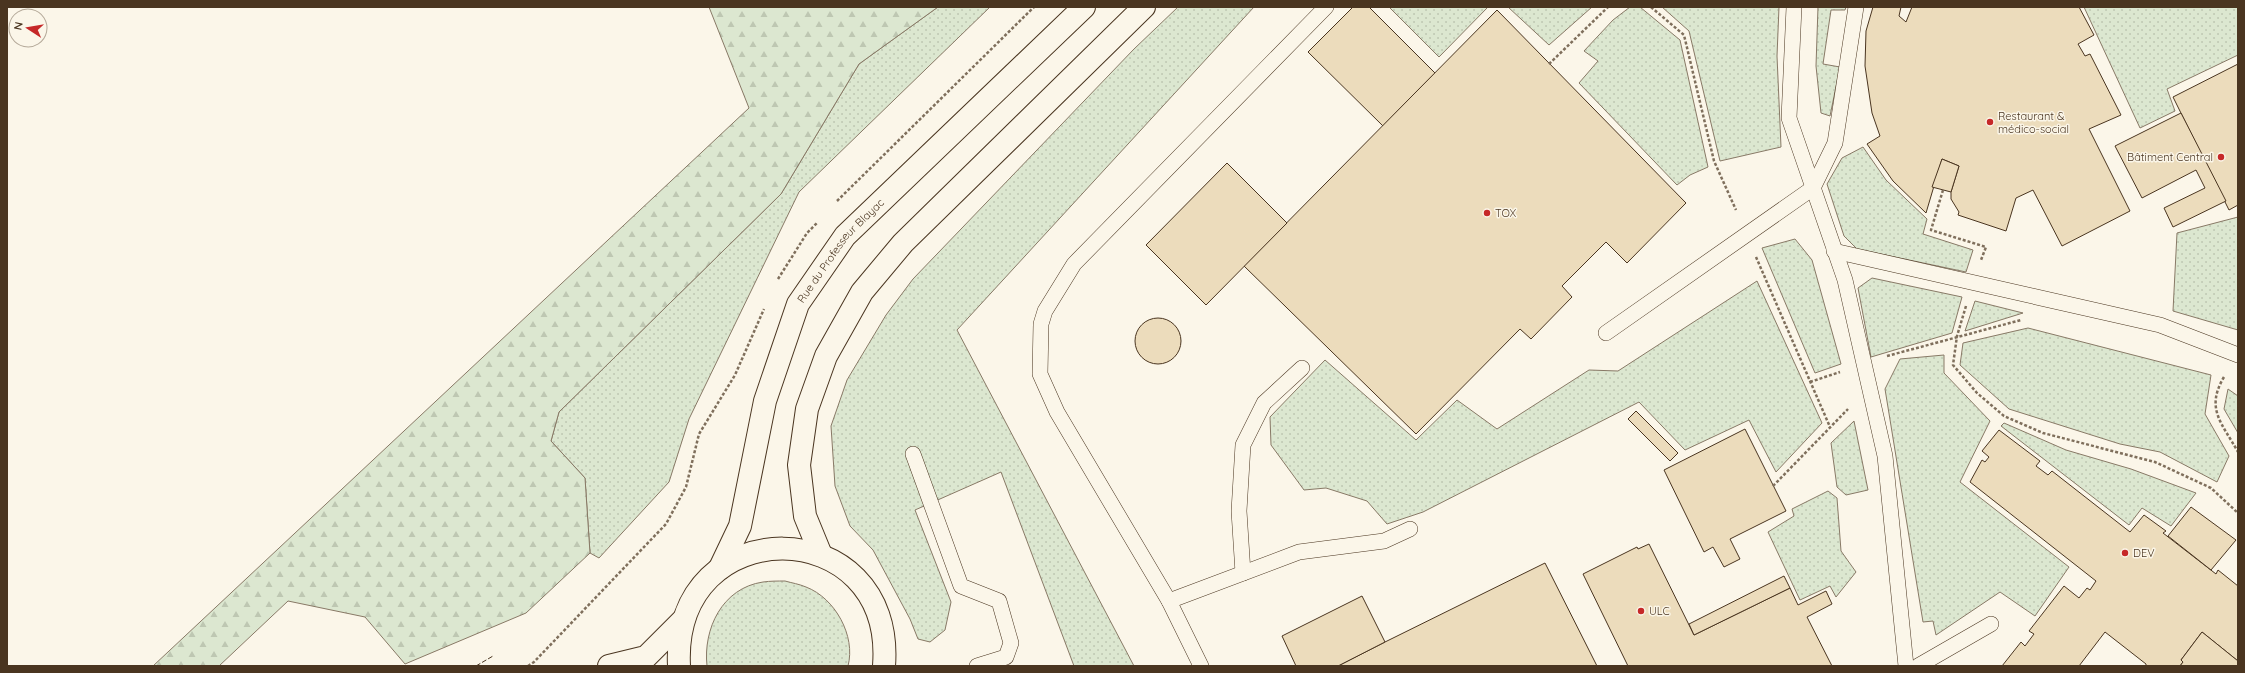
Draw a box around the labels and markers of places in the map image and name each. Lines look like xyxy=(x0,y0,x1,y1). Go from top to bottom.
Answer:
place label: Restaurant & médico-social xyxy=(1998,109,2069,136)
marker: Restaurant & médico-social xyxy=(1985,117,1995,127)
place label: Bâtiment Central xyxy=(2127,150,2213,164)
marker: Bâtiment Central xyxy=(2216,152,2226,162)
place label: TOX xyxy=(1495,206,1517,220)
marker: TOX xyxy=(1482,208,1492,218)
place label: DEV xyxy=(2133,546,2154,560)
marker: DEV xyxy=(2120,548,2130,558)
place label: ULC xyxy=(1649,604,1670,618)
marker: ULC xyxy=(1636,606,1646,616)

